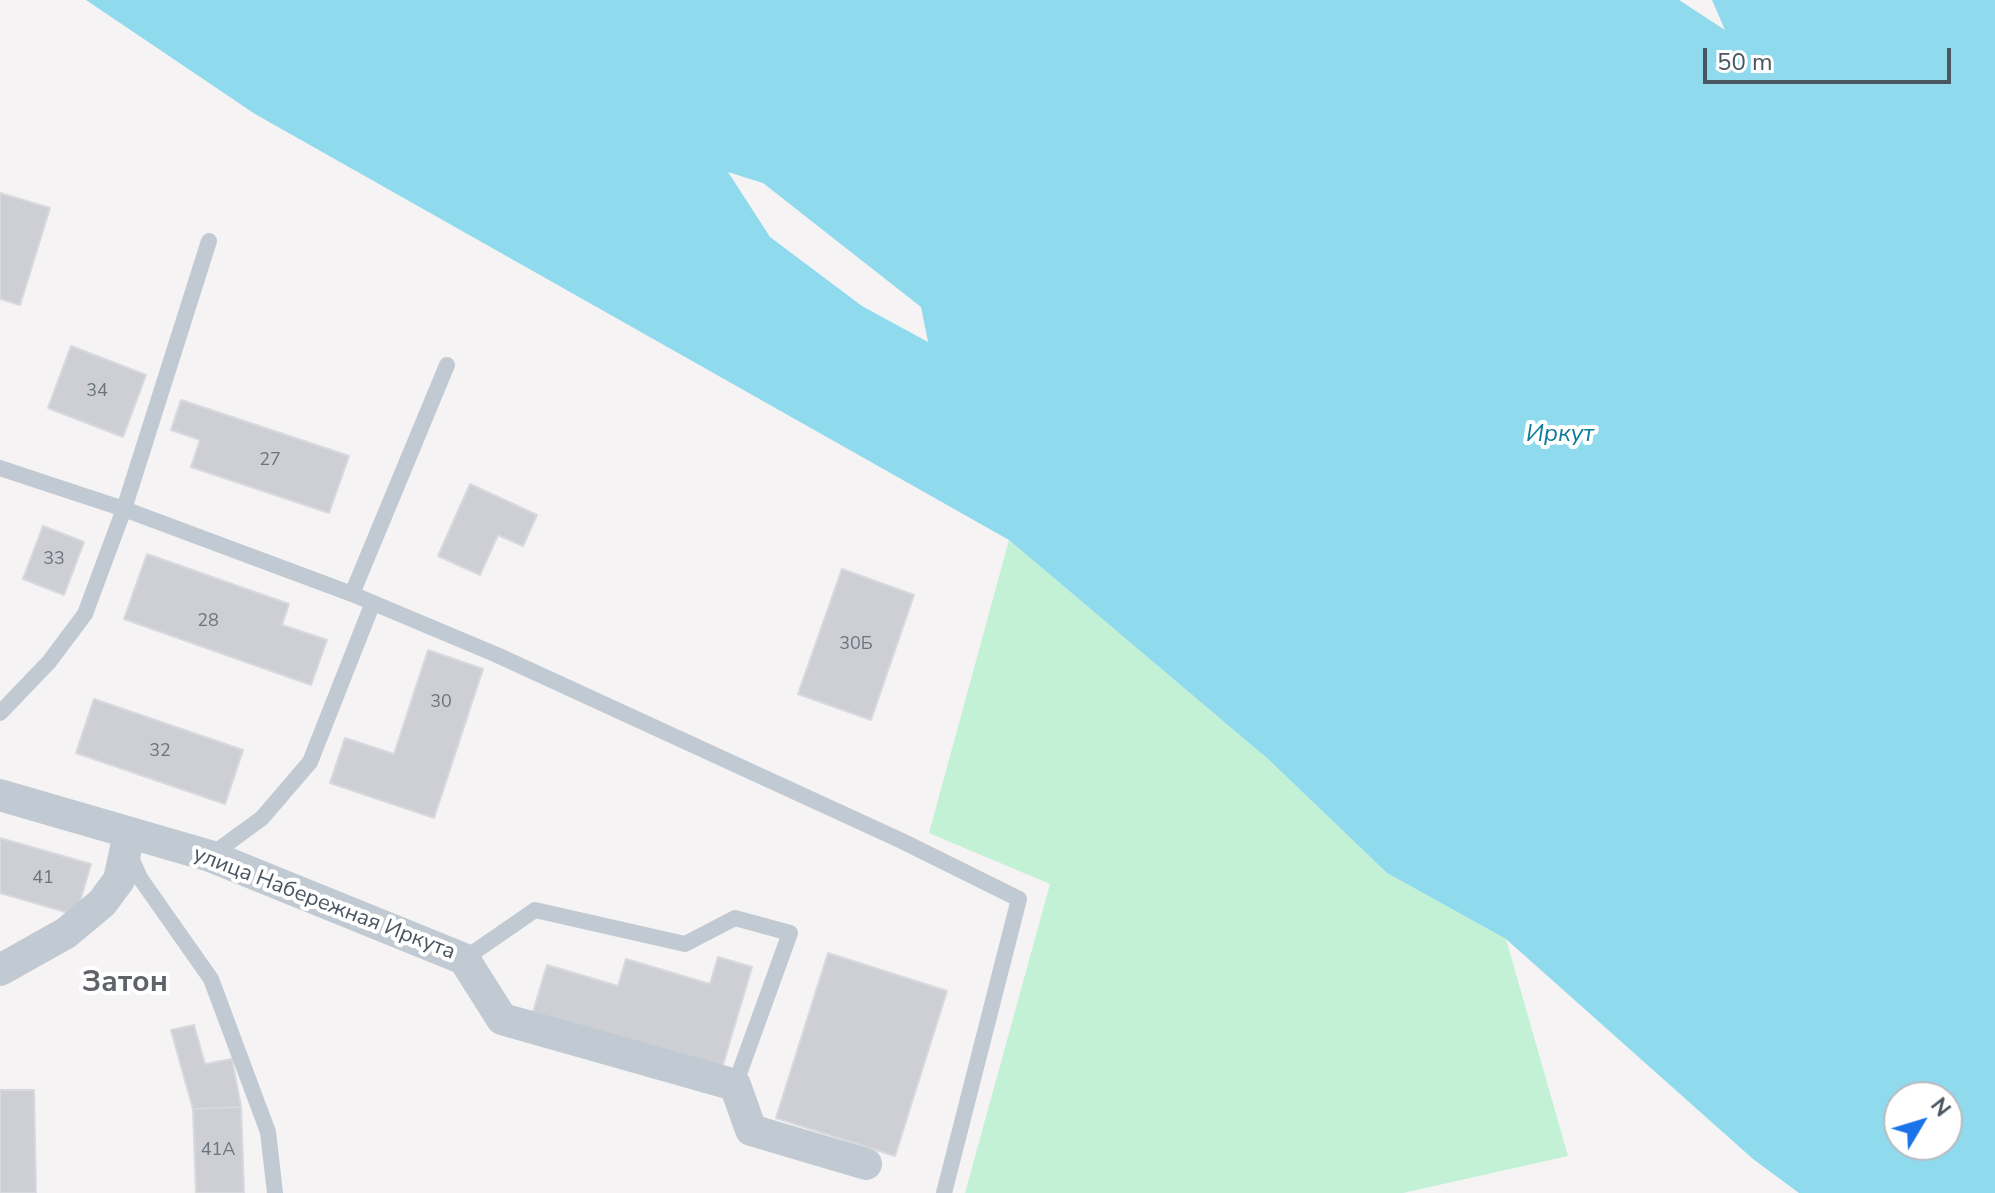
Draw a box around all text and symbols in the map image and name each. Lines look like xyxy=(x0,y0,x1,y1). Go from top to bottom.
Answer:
scale bar xyxy=(1707,32,1955,82)
text: 50 m xyxy=(1717,46,1773,78)
house number: 34 xyxy=(86,381,108,403)
water label: Иркут xyxy=(1526,421,1594,449)
house number: 27 xyxy=(259,450,281,472)
house number: 33 xyxy=(43,549,65,571)
house number: 28 xyxy=(197,611,219,633)
house number: 30Б xyxy=(839,634,873,656)
house number: 30 xyxy=(430,692,452,714)
house number: 32 xyxy=(149,741,171,763)
street label: улица Набережная Иркута xyxy=(189,842,459,966)
house number: 41 xyxy=(32,868,54,890)
district label: Затон xyxy=(82,966,168,1002)
north arrow xyxy=(1883,1081,1963,1161)
text: N xyxy=(1923,1092,1957,1123)
house number: 41А xyxy=(201,1140,235,1162)

